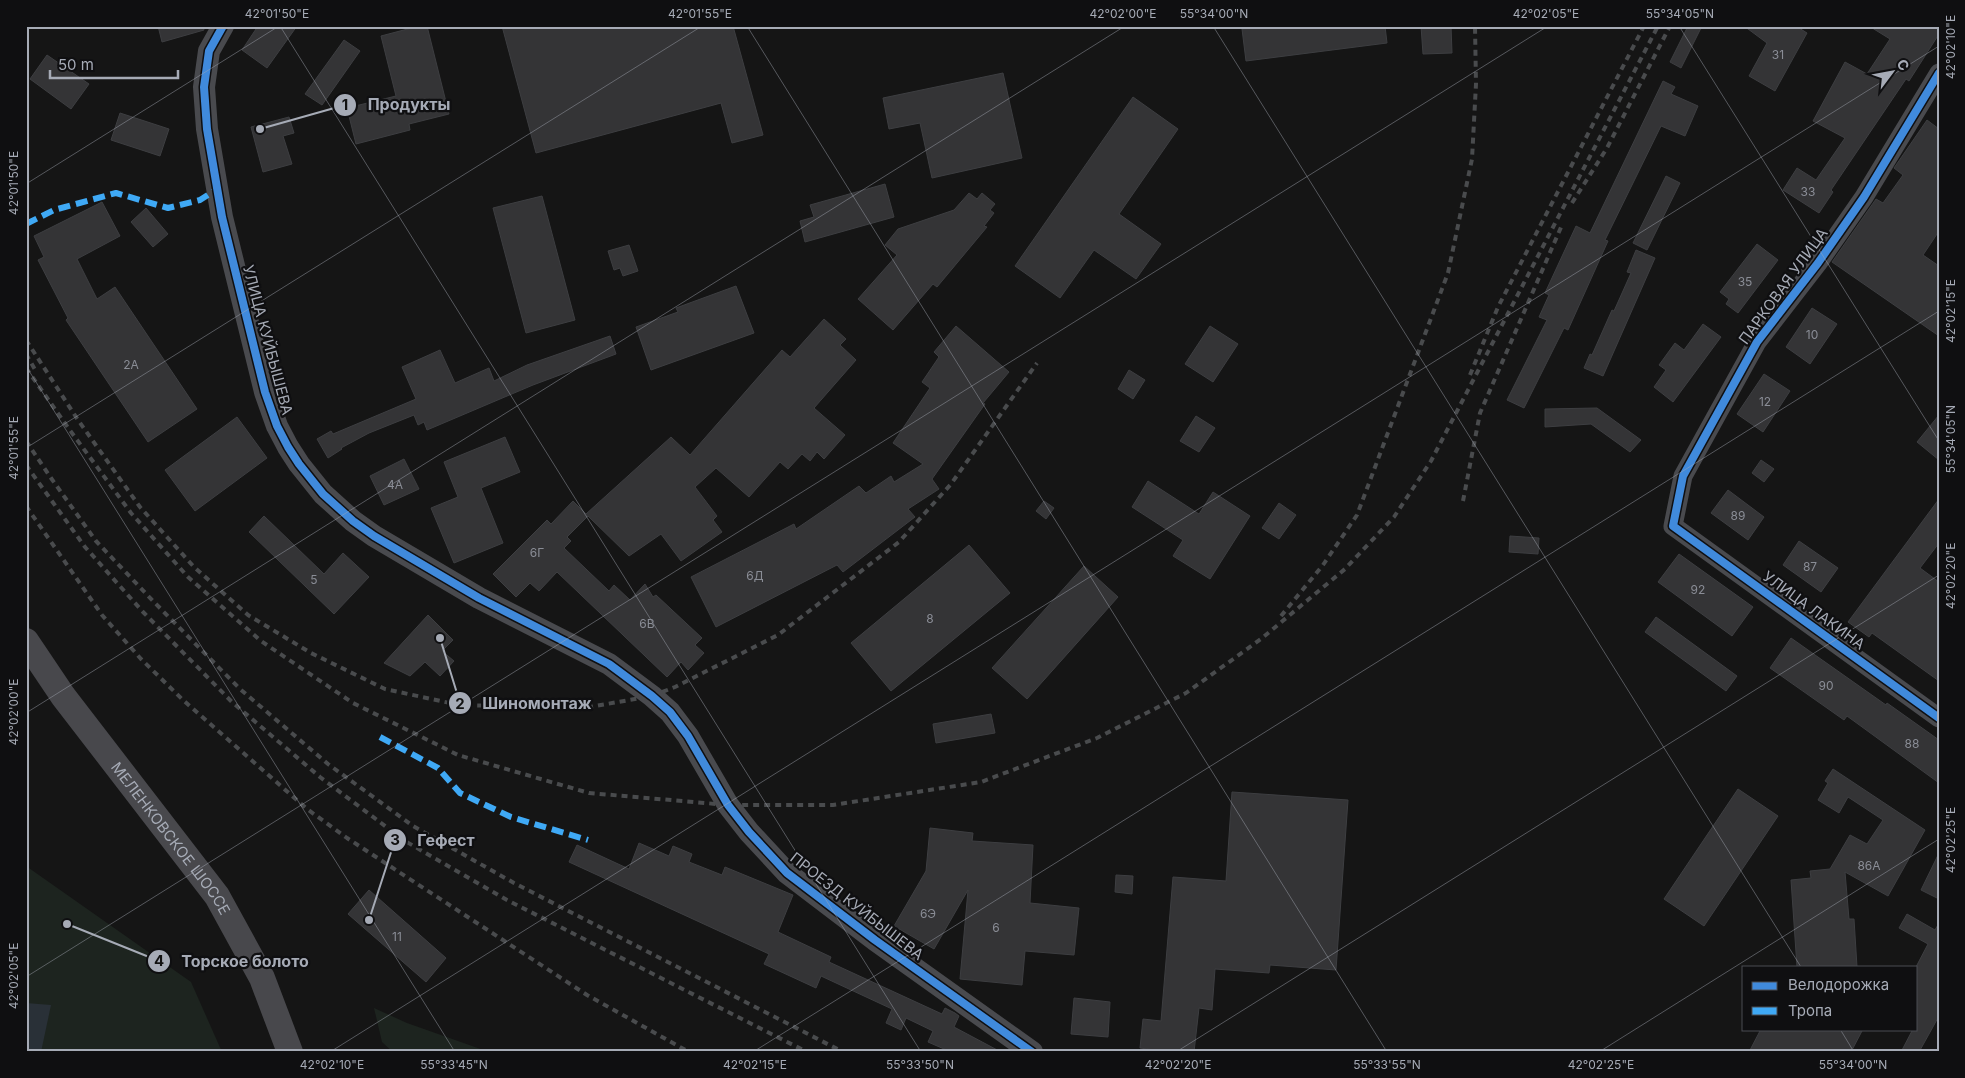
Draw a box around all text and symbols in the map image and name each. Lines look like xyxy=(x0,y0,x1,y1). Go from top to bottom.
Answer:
text: 42°01'50"E xyxy=(245,6,309,21)
text: 42°01'55"E xyxy=(668,6,732,21)
text: 42°02'00"E xyxy=(1090,6,1156,21)
text: 55°34'00"N xyxy=(1180,6,1248,21)
text: 42°02'05"E xyxy=(1513,6,1579,21)
text: 55°34'05"N xyxy=(1646,6,1714,21)
text: 42°02'10"E xyxy=(1943,15,1958,79)
house number: 31 xyxy=(1772,47,1784,62)
scale bar xyxy=(50,48,178,80)
north arrow xyxy=(1868,48,1918,98)
text: 50 m xyxy=(58,55,94,74)
text: С xyxy=(1893,56,1913,74)
callout: Продукты xyxy=(332,89,460,120)
text: Продукты xyxy=(368,94,450,114)
text: 1 xyxy=(342,95,348,114)
text: 42°01'50"E xyxy=(6,151,21,215)
house number: 33 xyxy=(1801,184,1815,199)
street label: ПАРКОВАЯ УЛИЦА xyxy=(1734,224,1832,348)
street label: УЛИЦА КУЙБЫШЕВА xyxy=(239,263,297,417)
house number: 35 xyxy=(1738,274,1752,289)
text: 42°02'15"E xyxy=(1943,279,1958,343)
house number: 10 xyxy=(1806,327,1818,342)
house number: 2А xyxy=(123,357,139,372)
house number: 12 xyxy=(1759,394,1771,409)
text: 55°34'05"N xyxy=(1943,405,1958,473)
text: 42°01'55"E xyxy=(6,416,21,480)
house number: 4А xyxy=(387,477,403,492)
house number: 89 xyxy=(1731,508,1745,523)
text: 42°02'20"E xyxy=(1943,543,1958,609)
house number: 6Г xyxy=(530,545,544,560)
house number: 87 xyxy=(1803,559,1817,574)
street label: УЛИЦА ЛАКИНА xyxy=(1759,567,1869,653)
house number: 6Д xyxy=(746,568,764,583)
house number: 5 xyxy=(310,572,318,587)
house number: 92 xyxy=(1691,582,1705,597)
house number: 8 xyxy=(926,611,934,626)
house number: 6В xyxy=(639,616,655,631)
house number: 90 xyxy=(1818,678,1834,693)
text: 42°02'00"E xyxy=(6,679,21,745)
callout: Шиномонтаж xyxy=(448,688,602,719)
text: Шиномонтаж xyxy=(482,693,592,713)
text: 2 xyxy=(455,694,465,713)
house number: 88 xyxy=(1905,736,1919,751)
street label: МЕЛЕНКОВСКОЕ ШОССЕ xyxy=(107,758,235,918)
text: 42°02'25"E xyxy=(1943,807,1958,873)
callout: Гефест xyxy=(382,825,485,856)
text: 3 xyxy=(390,830,400,849)
text: Гефест xyxy=(417,830,475,850)
street label: ПРОЕЗД КУЙБЫШЕВА xyxy=(786,848,928,964)
house number: 86А xyxy=(1857,858,1881,873)
house number: 6Э xyxy=(920,906,936,921)
house number: 6 xyxy=(992,920,1000,935)
house number: 11 xyxy=(392,929,402,944)
text: 42°02'05"E xyxy=(6,943,21,1009)
callout: Торское болото xyxy=(146,946,319,977)
text: 4 xyxy=(154,951,164,970)
text: Торское болото xyxy=(181,951,309,971)
legend xyxy=(1742,966,1918,1030)
text: Велодорожка xyxy=(1788,975,1889,994)
text: Тропа xyxy=(1788,1001,1832,1020)
text: 42°02'10"E xyxy=(300,1057,364,1072)
text: 55°33'45"N xyxy=(420,1057,488,1072)
text: 42°02'15"E xyxy=(723,1057,787,1072)
text: 55°33'50"N xyxy=(886,1057,954,1072)
text: 42°02'20"E xyxy=(1145,1057,1211,1072)
text: 55°33'55"N xyxy=(1353,1057,1421,1072)
text: 42°02'25"E xyxy=(1568,1057,1634,1072)
text: 55°34'00"N xyxy=(1819,1057,1887,1072)

